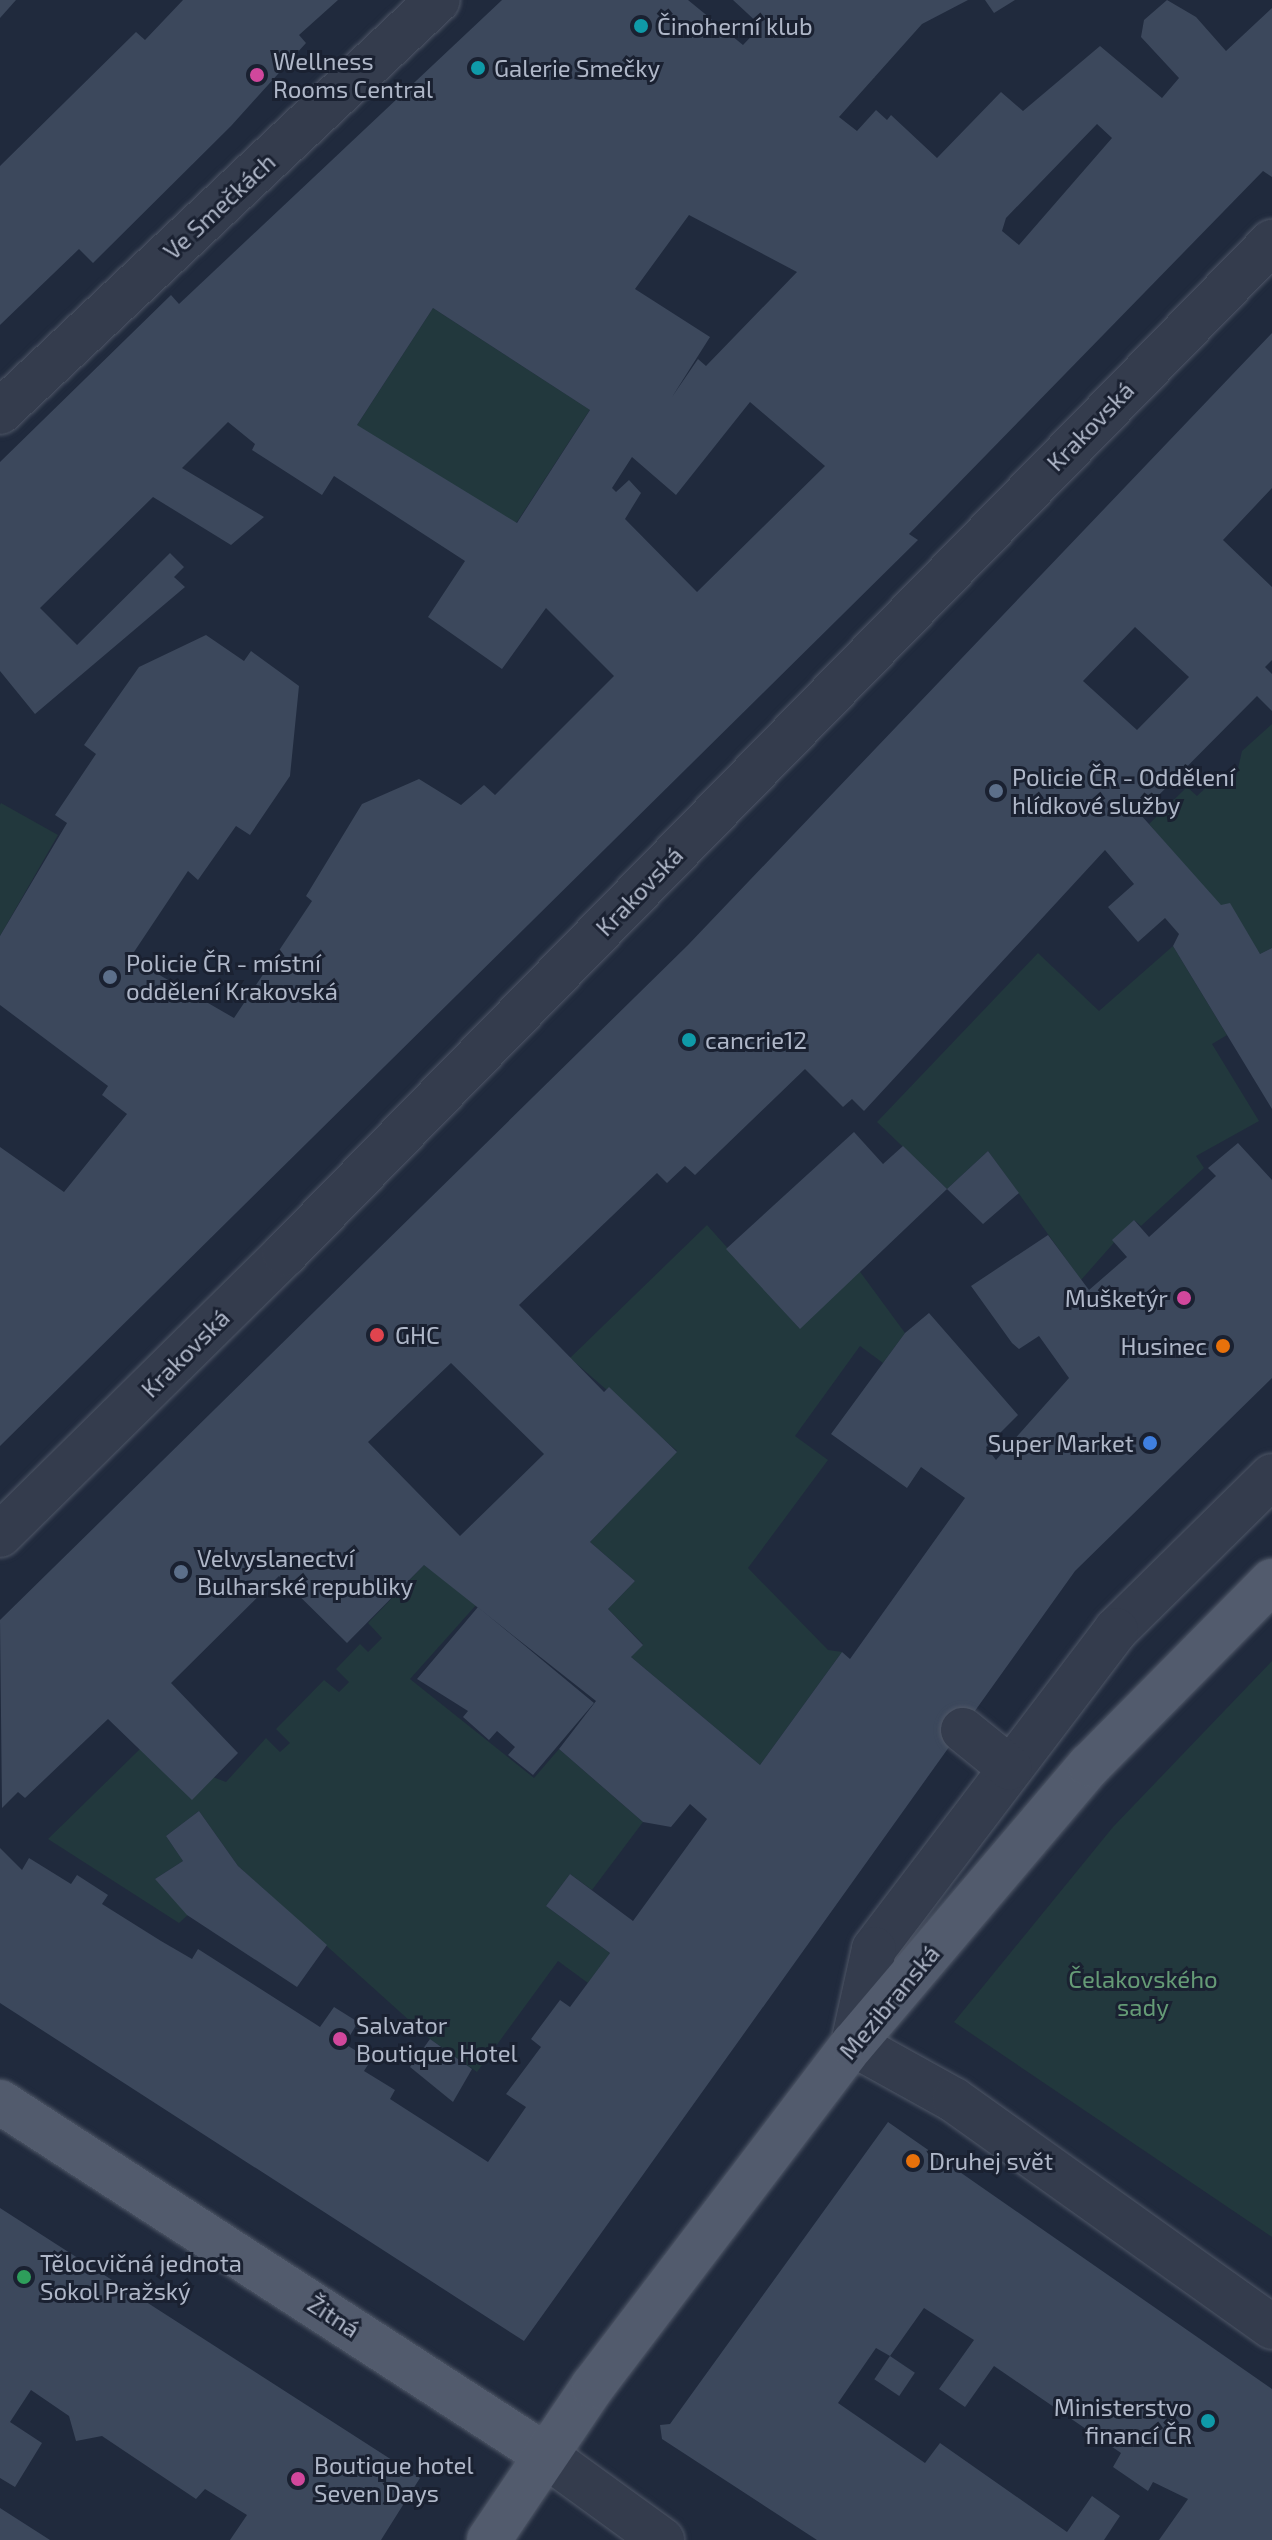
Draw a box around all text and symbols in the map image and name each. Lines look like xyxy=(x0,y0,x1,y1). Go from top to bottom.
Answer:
place label: Činoherní klub xyxy=(657,12,813,40)
marker: Činoherní klub xyxy=(632,17,650,35)
place label: Wellness Rooms Central xyxy=(273,47,433,103)
place label: Galerie Smečky xyxy=(494,54,660,82)
marker: Galerie Smečky xyxy=(469,59,487,77)
marker: Wellness Rooms Central xyxy=(248,66,266,84)
street label: Ve Smečkách xyxy=(157,147,281,265)
street label: Krakovská xyxy=(1041,375,1139,477)
place label: Policie ČR - Oddělení hlídkové služby xyxy=(1012,763,1235,819)
marker: Policie ČR - Oddělení hlídkové služby xyxy=(987,782,1005,800)
street label: Krakovská xyxy=(590,840,688,942)
place label: Policie ČR - místní oddělení Krakovská xyxy=(126,949,338,1005)
marker: Policie ČR - místní oddělení Krakovská xyxy=(101,968,119,986)
place label: cancrie12 xyxy=(705,1026,807,1054)
marker: cancrie12 xyxy=(680,1031,698,1049)
place label: Mušketýr xyxy=(1065,1284,1168,1312)
marker: Mušketýr xyxy=(1175,1289,1193,1307)
street label: Krakovská xyxy=(135,1303,235,1403)
place label: GHC xyxy=(395,1321,440,1349)
marker: GHC xyxy=(366,1324,388,1346)
place label: Husinec xyxy=(1121,1332,1207,1360)
marker: Husinec xyxy=(1214,1337,1232,1355)
place label: Super Market xyxy=(987,1429,1134,1457)
marker: Super Market xyxy=(1141,1434,1159,1452)
place label: Velvyslanectví Bulharské republiky xyxy=(197,1544,413,1600)
marker: Velvyslanectví Bulharské republiky xyxy=(172,1563,190,1581)
street label: Mezibranská xyxy=(833,1939,945,2065)
park label: Čelakovského sady xyxy=(1068,1965,1218,2021)
place label: Salvator Boutique Hotel xyxy=(356,2011,518,2067)
marker: Salvator Boutique Hotel xyxy=(331,2030,349,2048)
place label: Druhej svět xyxy=(929,2147,1053,2175)
marker: Druhej svět xyxy=(904,2152,922,2170)
place label: Tělocvičná jednota Sokol Pražský xyxy=(40,2249,242,2305)
marker: Tělocvičná jednota Sokol Pražský xyxy=(15,2268,33,2286)
street label: Žitná xyxy=(303,2289,365,2343)
place label: Ministerstvo financí ČR xyxy=(1054,2393,1192,2449)
marker: Ministerstvo financí ČR xyxy=(1199,2412,1217,2430)
place label: Boutique hotel Seven Days xyxy=(314,2451,474,2507)
marker: Boutique hotel Seven Days xyxy=(289,2470,307,2488)

